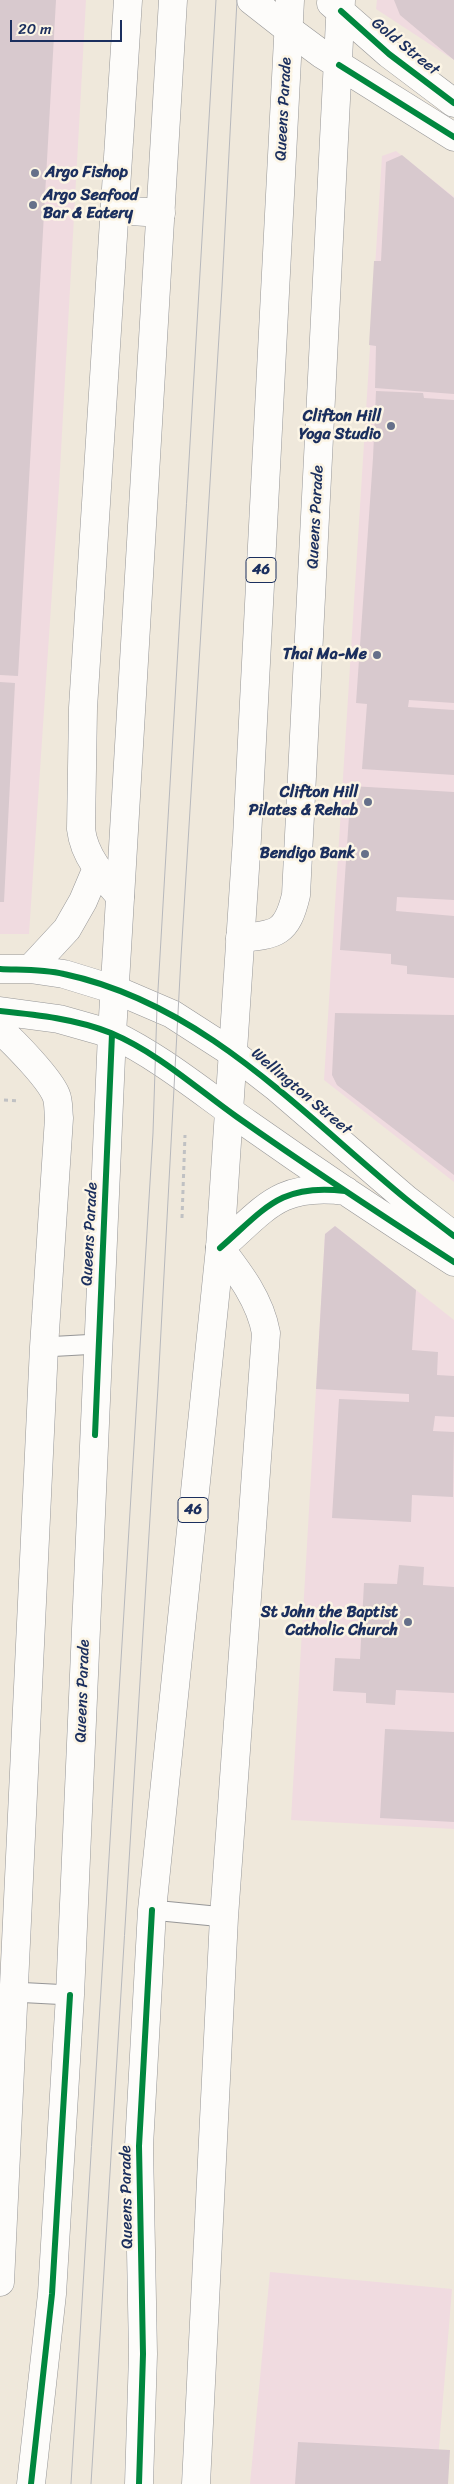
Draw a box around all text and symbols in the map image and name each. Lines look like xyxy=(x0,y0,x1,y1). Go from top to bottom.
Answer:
scale bar xyxy=(12,10,125,42)
street label: Gold Street xyxy=(367,14,443,80)
text: 20 m xyxy=(18,16,52,42)
street label: Queens Parade xyxy=(272,57,296,161)
place label: Argo Fishop xyxy=(45,163,128,183)
marker: Argo Fishop xyxy=(29,167,41,179)
place label: Argo Seafood Bar & Eatery xyxy=(43,186,138,224)
marker: Argo Seafood Bar & Eatery xyxy=(27,199,39,211)
place label: Clifton Hill Yoga Studio xyxy=(299,407,381,445)
marker: Clifton Hill Yoga Studio xyxy=(385,420,397,432)
street label: Queens Parade xyxy=(304,465,328,569)
road number: 46 xyxy=(246,558,276,582)
place label: Thai Ma-Me xyxy=(283,645,367,665)
marker: Thai Ma-Me xyxy=(371,649,383,661)
place label: Clifton Hill Pilates & Rehab xyxy=(249,783,358,821)
marker: Clifton Hill Pilates & Rehab xyxy=(362,796,374,808)
place label: Bendigo Bank xyxy=(260,844,355,864)
marker: Bendigo Bank xyxy=(359,848,371,860)
street label: Wellington Street xyxy=(247,1044,355,1140)
street label: Queens Parade xyxy=(78,1182,102,1286)
road number: 46 xyxy=(178,1498,208,1522)
place label: St John the Baptist Catholic Church xyxy=(261,1603,398,1641)
marker: St John the Baptist Catholic Church xyxy=(402,1616,414,1628)
street label: Queens Parade xyxy=(72,1639,94,1743)
street label: Queens Parade xyxy=(116,2145,138,2249)

